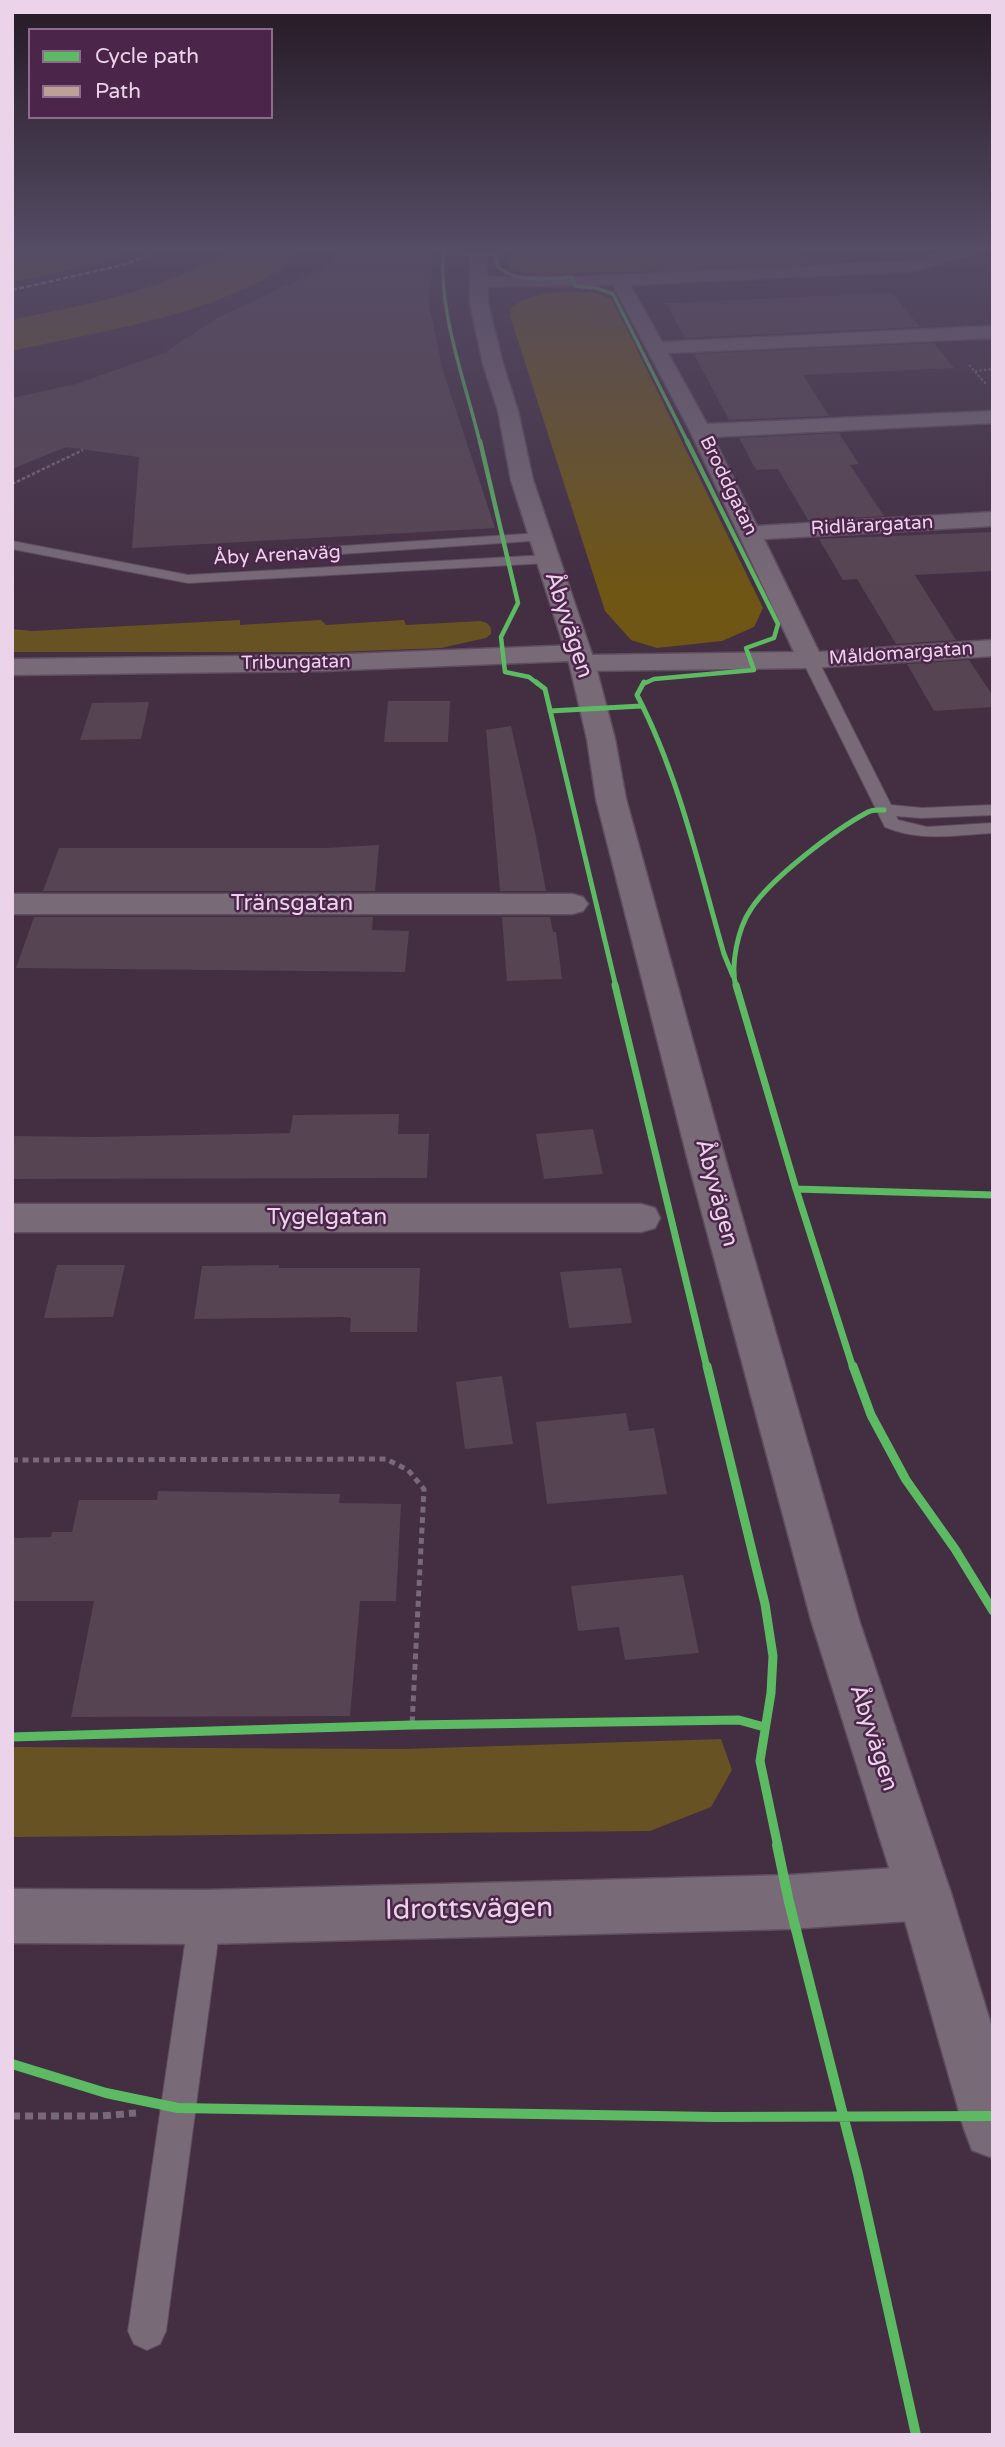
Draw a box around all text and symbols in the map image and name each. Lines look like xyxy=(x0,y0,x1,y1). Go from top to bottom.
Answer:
legend xyxy=(28,28,273,119)
text: Cycle path xyxy=(95,44,199,69)
text: Path xyxy=(95,79,141,104)
street label: Broddgatan xyxy=(694,433,762,539)
street label: Ridlärargatan xyxy=(810,511,934,541)
street label: Åby Arenaväg xyxy=(213,541,341,571)
street label: Åbyvägen xyxy=(538,568,598,682)
street label: Måldomargatan xyxy=(828,638,974,670)
street label: Tribungatan xyxy=(241,651,351,675)
street label: Tränsgatan xyxy=(231,890,353,918)
street label: Åbyvägen xyxy=(688,1136,744,1250)
street label: Tygelgatan xyxy=(267,1204,387,1232)
street label: Åbyvägen xyxy=(843,1681,903,1795)
street label: Idrottsvägen xyxy=(385,1892,553,1928)

